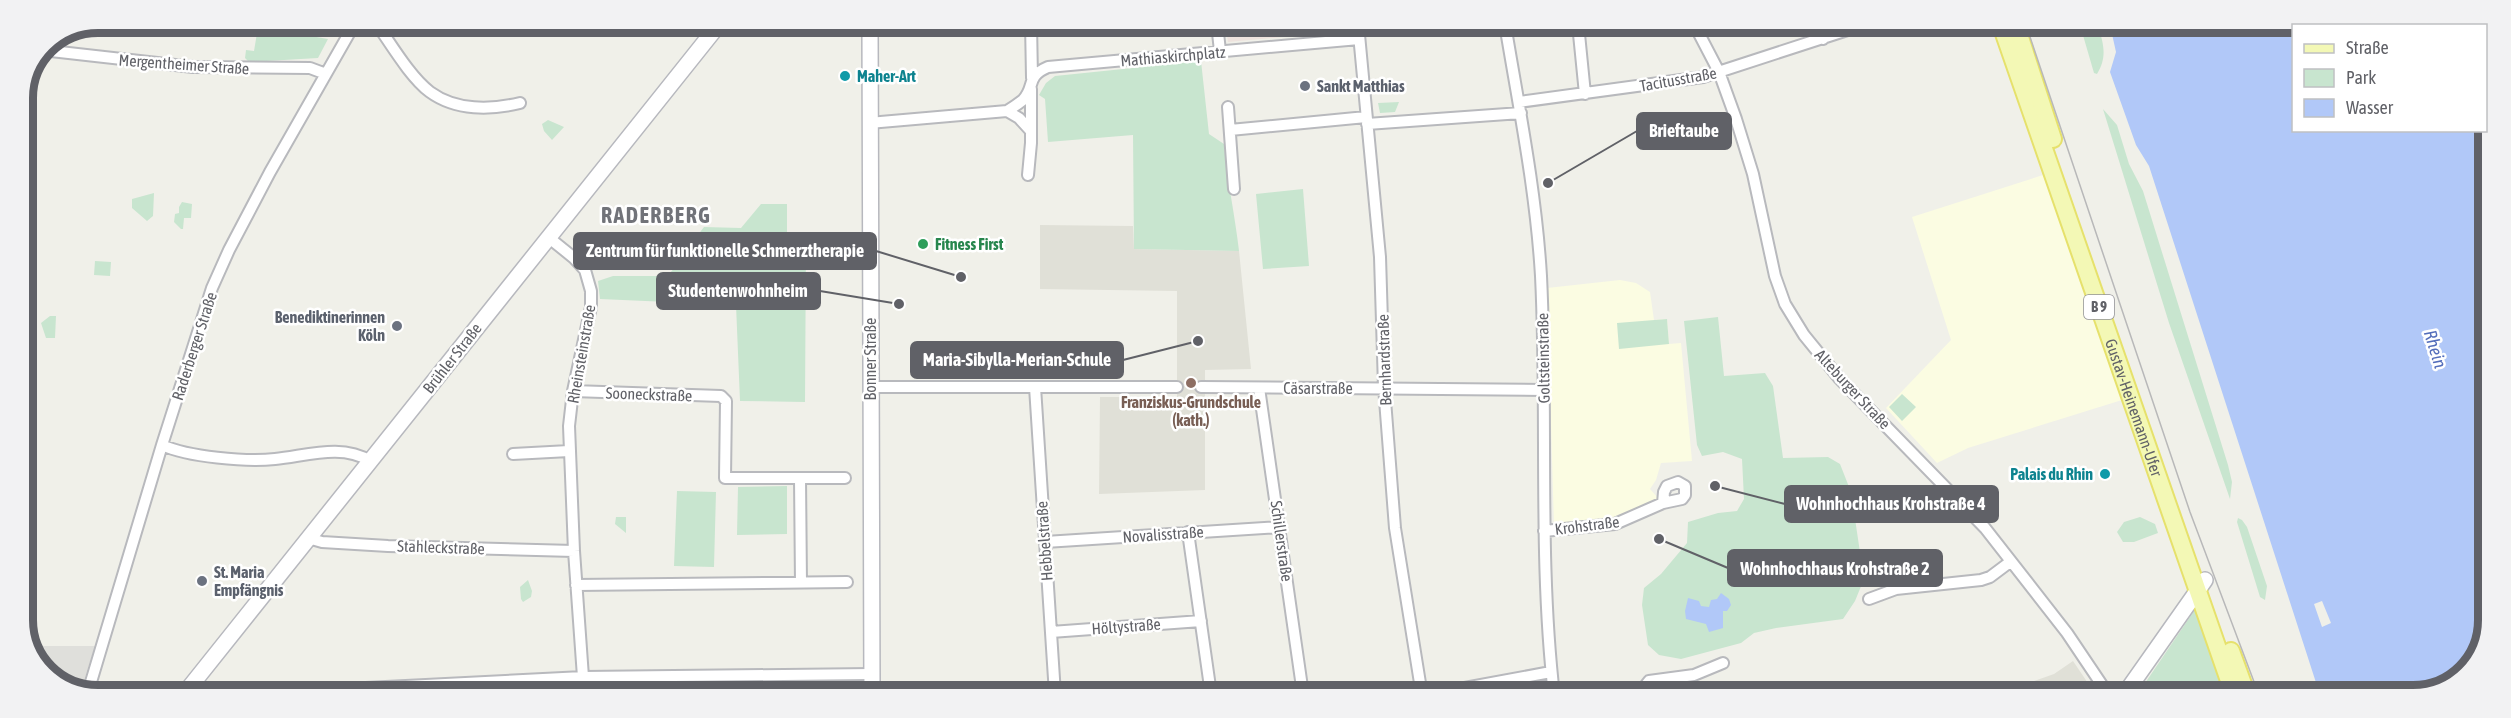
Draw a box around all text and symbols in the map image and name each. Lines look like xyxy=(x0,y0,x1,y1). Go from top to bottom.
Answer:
legend xyxy=(2292,24,2487,132)
text: Straße xyxy=(2346,37,2389,58)
street label: Mathiaskirchplatz xyxy=(1120,42,1227,71)
street label: Mergentheimer Straße xyxy=(118,50,250,79)
street label: Tacitusstraße xyxy=(1638,63,1718,95)
place label: Maher-Art xyxy=(857,67,916,85)
text: Park xyxy=(2346,67,2376,88)
marker: Maher-Art xyxy=(838,69,852,83)
place label: Sankt Matthias xyxy=(1317,77,1405,95)
marker: Sankt Matthias xyxy=(1298,79,1312,93)
text: Wasser xyxy=(2346,97,2394,118)
callout: Brieftaube xyxy=(1637,113,1731,149)
text: Brieftaube xyxy=(1649,120,1719,141)
district label: RADERBERG xyxy=(601,202,711,228)
callout: Zentrum für funktionelle Schmerztherapie xyxy=(574,233,876,269)
place label: Fitness First xyxy=(935,235,1004,253)
marker: Fitness First xyxy=(916,237,930,251)
text: Zentrum für funktionelle Schmerztherapie xyxy=(586,240,864,261)
callout: Studentenwohnheim xyxy=(657,273,820,309)
text: Studentenwohnheim xyxy=(668,280,808,301)
street label: Raderberger Straße xyxy=(168,290,221,403)
road number: B 9 xyxy=(2084,295,2114,319)
street label: Rheinsteinstraße xyxy=(563,303,599,405)
place label: Benediktinerinnen Köln xyxy=(275,308,385,344)
street label: Goltsteinstraße xyxy=(1533,313,1553,403)
street label: Bernhardstraße xyxy=(1373,314,1395,406)
street label: Bonner Straße xyxy=(861,318,879,400)
marker: Benediktinerinnen Köln xyxy=(390,319,404,333)
street label: Brühler Straße xyxy=(419,319,485,397)
water label: Rhein xyxy=(2420,327,2451,371)
street label: Gustav-Heinemann-Ufer xyxy=(2102,336,2166,479)
callout: Maria-Sibylla-Merian-Schule xyxy=(911,342,1123,378)
street label: Alteburger Straße xyxy=(1811,346,1894,433)
text: Maria-Sibylla-Merian-Schule xyxy=(923,349,1111,370)
marker: Franziskus-Grundschule (kath.) xyxy=(1184,376,1198,390)
street label: Cäsarstraße xyxy=(1283,379,1353,397)
street label: Sooneckstraße xyxy=(605,383,693,405)
place label: Franziskus-Grundschule (kath.) xyxy=(1121,393,1261,429)
place label: Palais du Rhin xyxy=(2010,465,2093,483)
marker: Palais du Rhin xyxy=(2098,467,2112,481)
callout: Wohnhochhaus Krohstraße 4 xyxy=(1785,486,1998,522)
text: Wohnhochhaus Krohstraße 4 xyxy=(1795,493,1986,514)
street label: Hebbelstraße xyxy=(1032,500,1056,582)
street label: Schillerstraße xyxy=(1267,500,1297,582)
street label: Krohstraße xyxy=(1554,512,1620,538)
street label: Novalisstraße xyxy=(1122,522,1204,546)
street label: Stahleckstraße xyxy=(397,536,485,558)
callout: Wohnhochhaus Krohstraße 2 xyxy=(1728,550,1942,586)
text: Wohnhochhaus Krohstraße 2 xyxy=(1739,558,1930,579)
place label: St. Maria Empfängnis xyxy=(214,563,284,599)
marker: St. Maria Empfängnis xyxy=(195,574,209,588)
street label: Höltystraße xyxy=(1091,615,1161,638)

